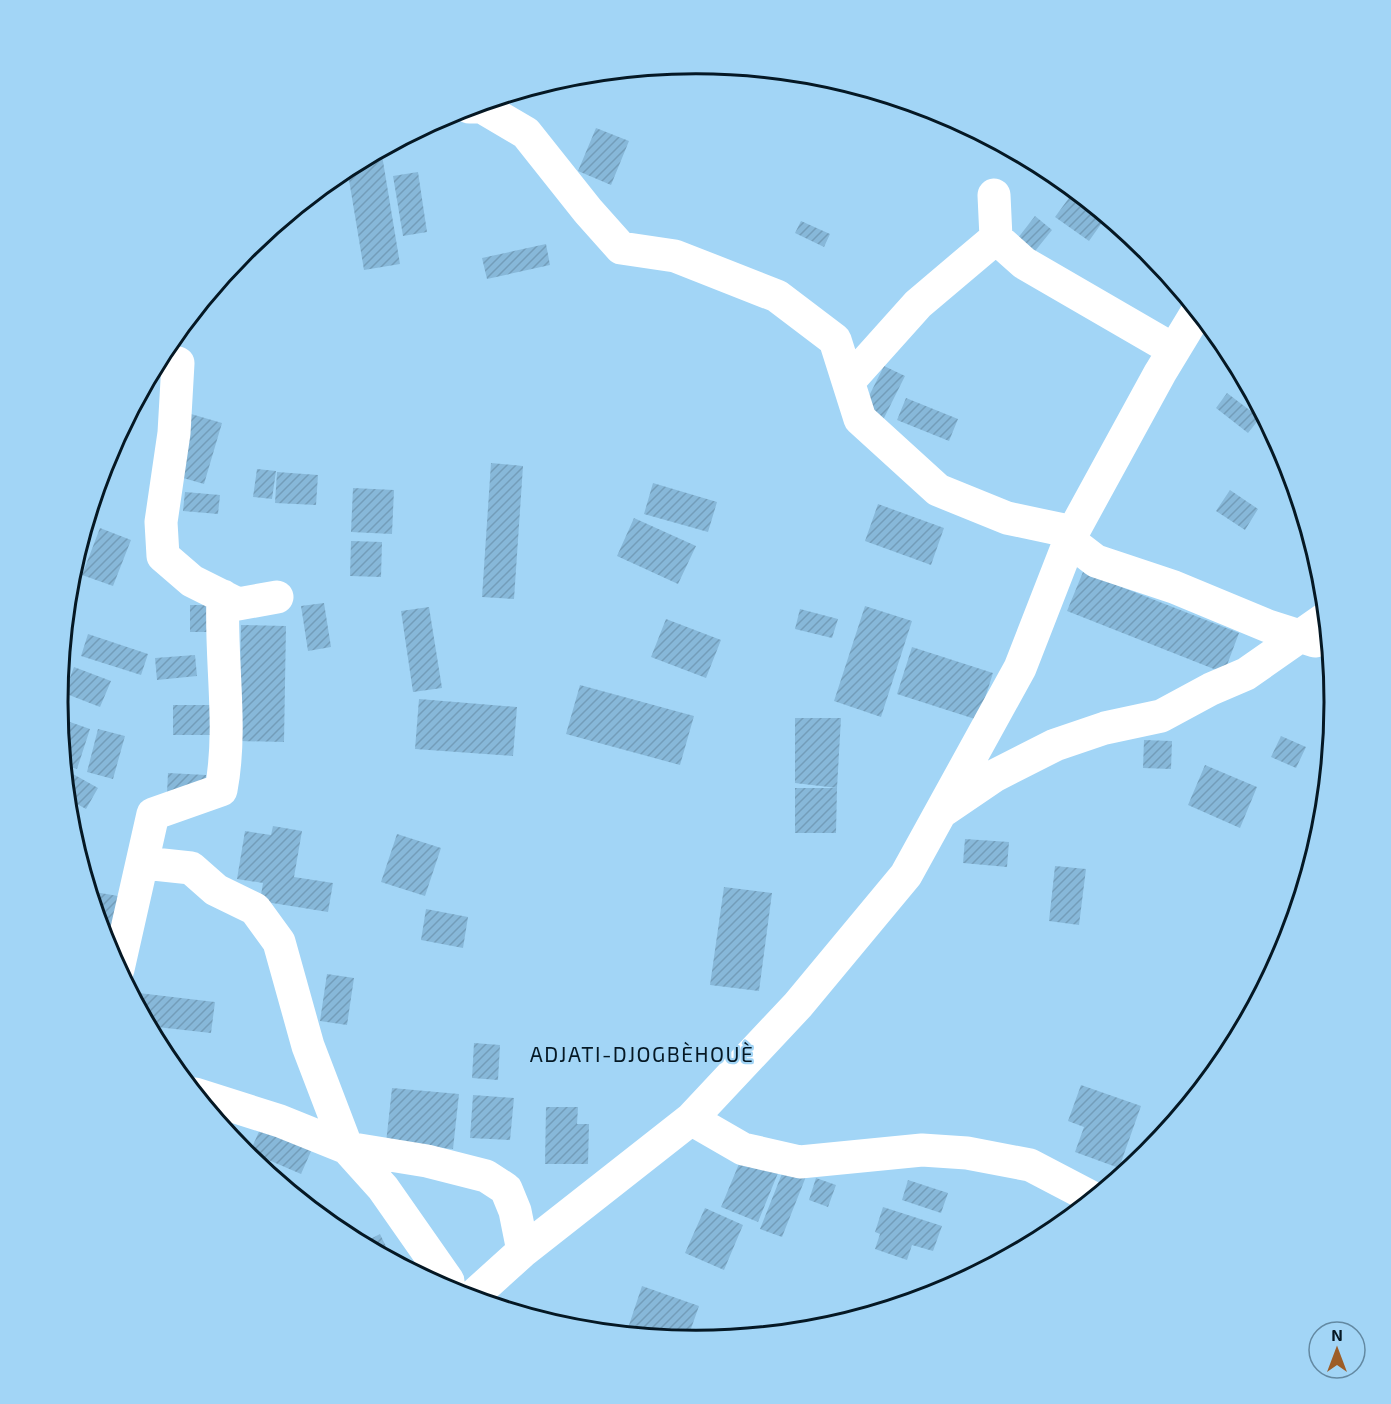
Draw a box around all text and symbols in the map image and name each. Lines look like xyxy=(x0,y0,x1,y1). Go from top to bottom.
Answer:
district label: ADJATI-DJOGBÈHOUÈ xyxy=(530,1041,754,1066)
north arrow xyxy=(1307,1320,1367,1380)
text: N xyxy=(1331,1325,1343,1344)

